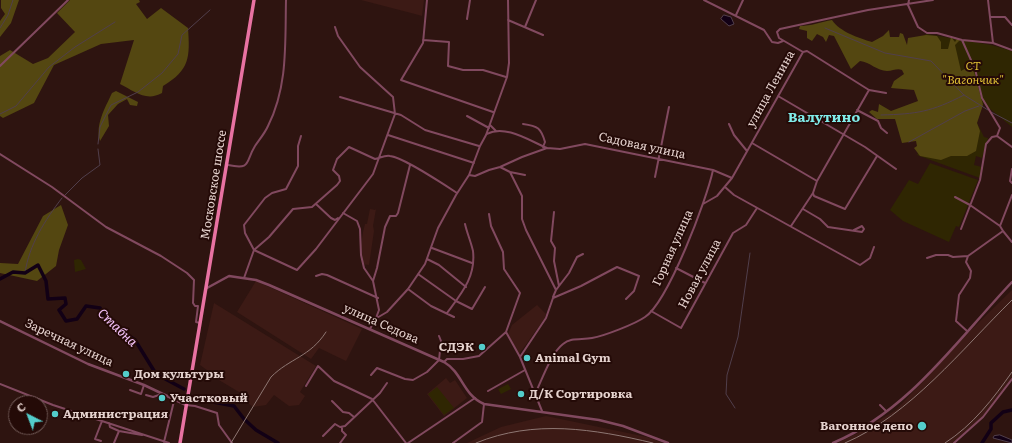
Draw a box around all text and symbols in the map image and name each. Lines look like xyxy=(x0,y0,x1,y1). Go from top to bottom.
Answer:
street label: улица Ленина xyxy=(744,48,798,130)
park label: СТ "Вагончик" xyxy=(942,59,1004,87)
district label: Валутино xyxy=(788,110,860,126)
street label: Московское шоссе xyxy=(198,129,230,241)
street label: Садовая улица xyxy=(597,130,687,162)
street label: Горная улица xyxy=(650,208,696,288)
street label: Новая улица xyxy=(676,237,724,311)
street label: улица Седова xyxy=(341,301,421,347)
water label: Стабна xyxy=(94,306,140,350)
street label: Заречная улица xyxy=(23,316,115,370)
place label: СДЭК xyxy=(439,340,474,354)
marker: СДЭК xyxy=(477,342,487,352)
place label: Animal Gym xyxy=(535,351,611,365)
marker: Animal Gym xyxy=(522,353,532,363)
place label: Дом культуры xyxy=(134,367,224,381)
marker: Дом культуры xyxy=(121,369,131,379)
place label: Д/К Сортировка xyxy=(529,387,632,401)
marker: Д/К Сортировка xyxy=(516,389,526,399)
place label: Участковый xyxy=(170,391,248,405)
marker: Участковый xyxy=(157,393,167,403)
north arrow xyxy=(8,395,48,435)
text: С xyxy=(12,398,29,415)
place label: Администрация xyxy=(63,407,168,421)
marker: Администрация xyxy=(50,409,60,419)
place label: Вагонное депо xyxy=(820,419,913,433)
marker: Вагонное депо xyxy=(916,420,928,432)

